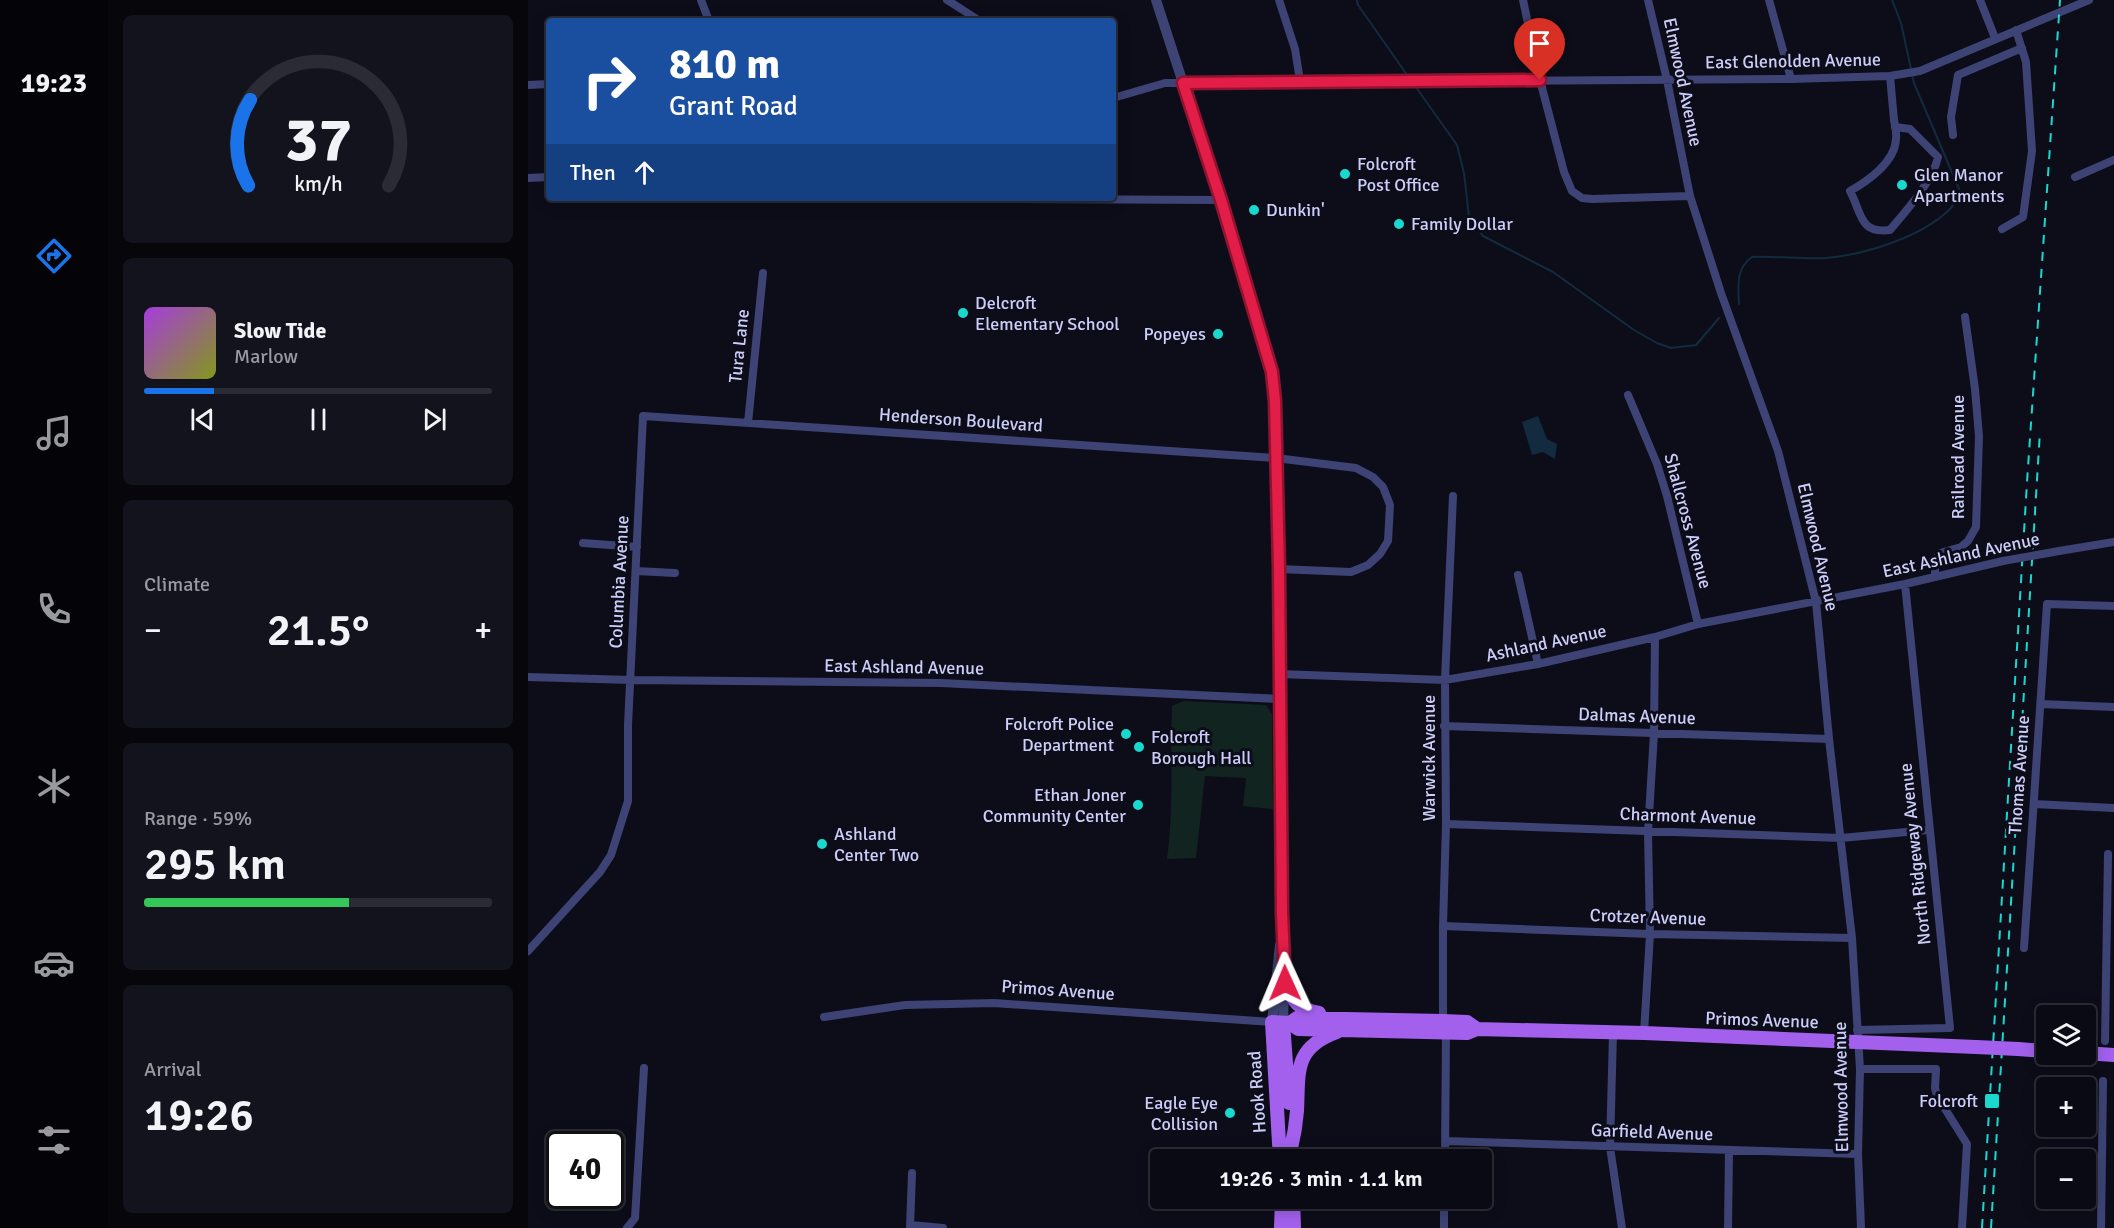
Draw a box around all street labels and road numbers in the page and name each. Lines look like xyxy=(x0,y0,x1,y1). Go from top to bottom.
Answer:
street label: Elmwood Avenue xyxy=(1659,16,1707,148)
street label: East Glenolden Avenue xyxy=(1705,48,1881,74)
street label: Tura Lane xyxy=(724,308,754,384)
street label: Railroad Avenue xyxy=(1947,395,1969,519)
street label: Henderson Boulevard xyxy=(878,403,1044,437)
street label: Shallcross Avenue xyxy=(1659,451,1717,591)
street label: Elmwood Avenue xyxy=(1793,481,1843,613)
street label: Columbia Avenue xyxy=(605,515,633,649)
street label: East Ashland Avenue xyxy=(1880,528,2042,582)
street label: Ashland Avenue xyxy=(1484,619,1608,667)
street label: East Ashland Avenue xyxy=(824,655,984,679)
street label: Warwick Avenue xyxy=(1418,695,1440,821)
street label: Dalmas Avenue xyxy=(1578,703,1696,729)
street label: Thomas Avenue xyxy=(2004,715,2034,835)
street label: North Ridgeway Avenue xyxy=(1895,762,1935,946)
street label: Charmont Avenue xyxy=(1619,803,1757,829)
street label: Crotzer Avenue xyxy=(1589,904,1707,930)
street label: Primos Avenue xyxy=(1001,975,1115,1005)
street label: Primos Avenue xyxy=(1705,1007,1819,1033)
street label: Elmwood Avenue xyxy=(1829,1021,1853,1153)
street label: Hook Road xyxy=(1243,1050,1271,1134)
street label: Garfield Avenue xyxy=(1590,1119,1714,1145)

